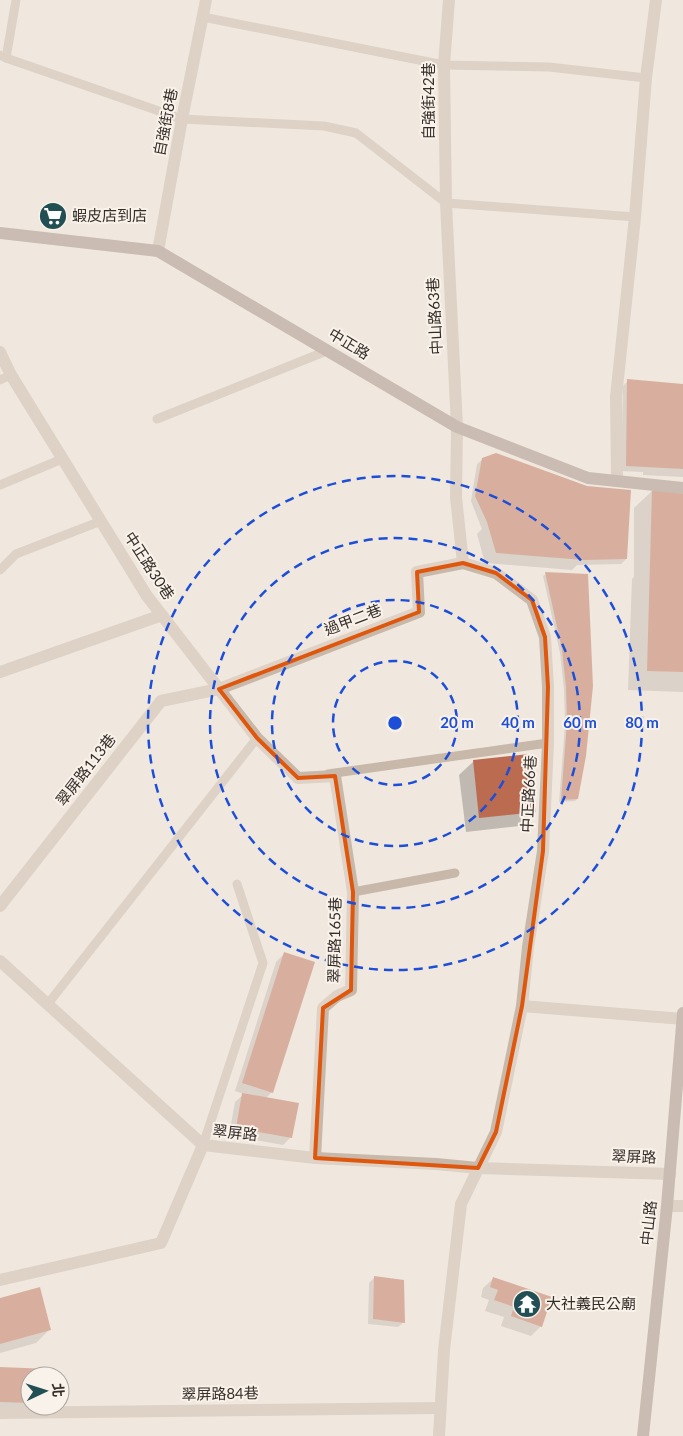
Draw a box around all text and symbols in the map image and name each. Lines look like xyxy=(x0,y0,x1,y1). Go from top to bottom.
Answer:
street label: 自強街42巷 xyxy=(419,62,437,140)
street label: 自強街8巷 xyxy=(150,86,180,157)
supermarket icon: 蝦皮店到店 xyxy=(38,201,68,231)
place label: 蝦皮店到店 xyxy=(72,206,147,224)
street label: 中山路63巷 xyxy=(423,277,445,355)
street label: 中正路 xyxy=(326,324,373,362)
street label: 中正路30巷 xyxy=(121,528,178,603)
street label: 過甲二巷 xyxy=(321,600,384,638)
text: 20 m xyxy=(440,713,474,731)
text: 40 m xyxy=(501,713,535,731)
text: 60 m xyxy=(563,713,597,731)
text: 80 m xyxy=(625,713,659,731)
centre of rings xyxy=(386,714,404,732)
street label: 翠屏路113巷 xyxy=(52,730,119,809)
street label: 中正路66巷 xyxy=(517,755,539,833)
street label: 翠屏路165巷 xyxy=(324,897,344,983)
street label: 翠屏路 xyxy=(212,1121,258,1143)
street label: 翠屏路 xyxy=(611,1146,657,1166)
street label: 中山路 xyxy=(637,1200,659,1246)
temple icon: 大社義民公廟 xyxy=(512,1289,542,1319)
place label: 大社義民公廟 xyxy=(546,1294,636,1312)
north arrow xyxy=(20,1366,70,1416)
text: 北 xyxy=(49,1382,67,1398)
street label: 翠屏路84巷 xyxy=(181,1383,259,1403)

